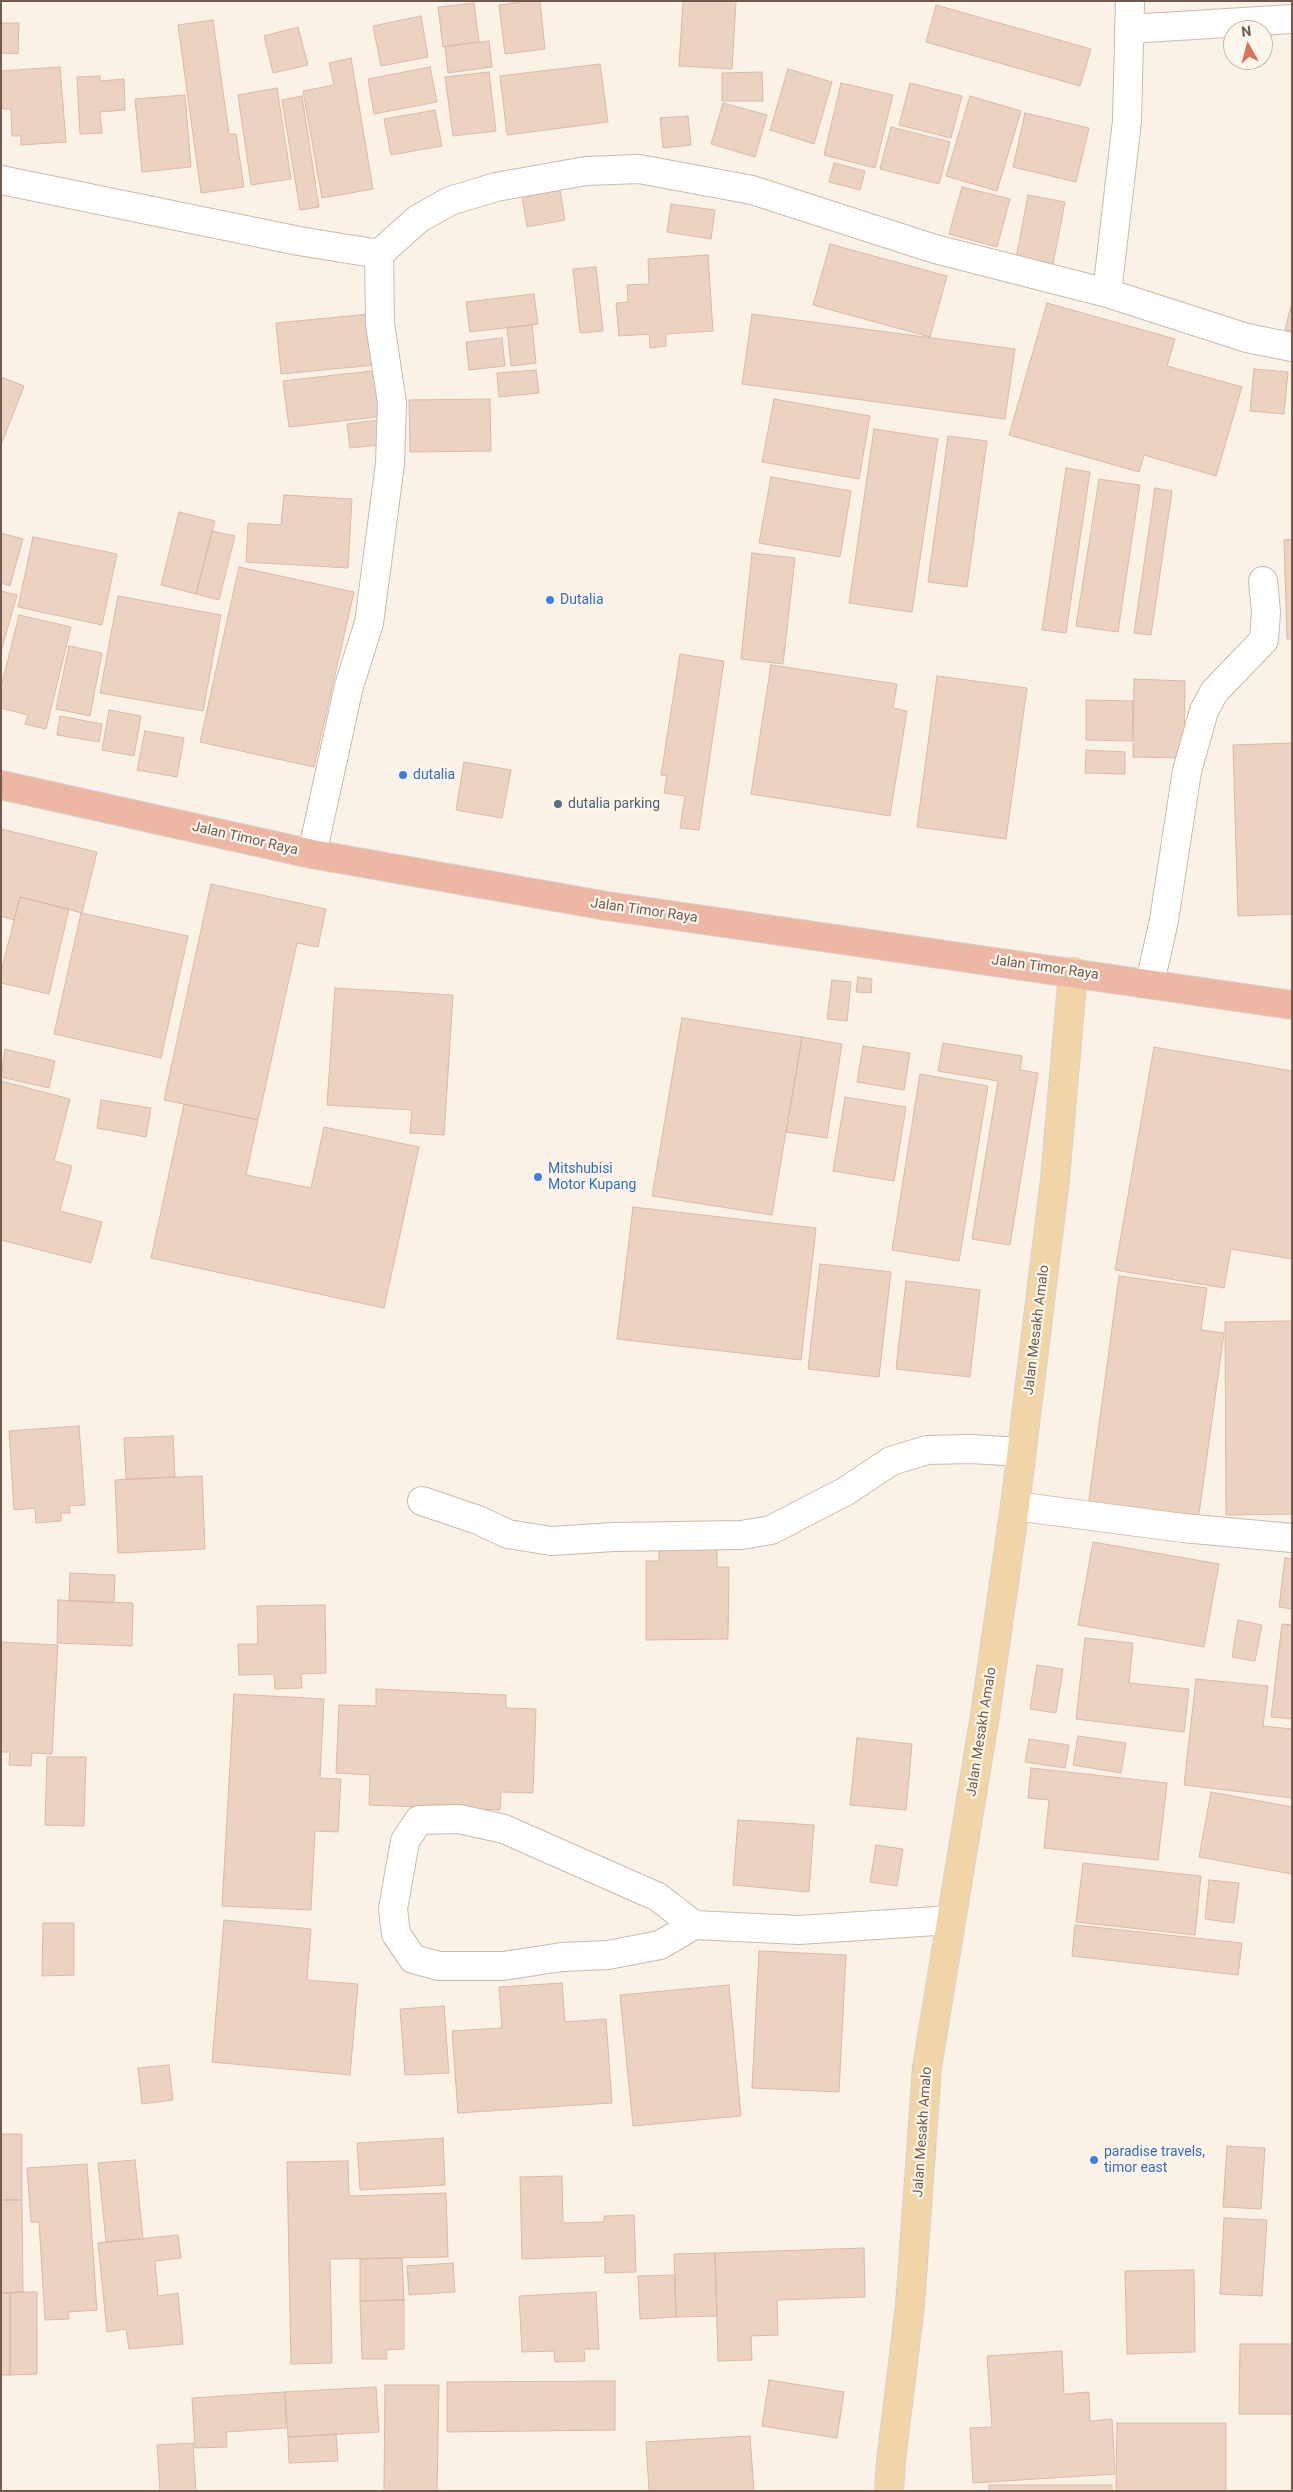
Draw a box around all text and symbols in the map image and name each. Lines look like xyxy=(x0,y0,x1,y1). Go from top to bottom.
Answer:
north arrow xyxy=(1223,20,1273,70)
text: N xyxy=(1240,23,1252,40)
place label: Dutalia xyxy=(560,592,604,608)
marker: Dutalia xyxy=(544,594,556,606)
place label: dutalia xyxy=(413,767,455,783)
marker: dutalia xyxy=(397,769,409,781)
place label: dutalia parking xyxy=(568,796,660,812)
marker: dutalia parking xyxy=(552,798,564,810)
street label: Jalan Timor Raya xyxy=(190,819,300,859)
street label: Jalan Timor Raya xyxy=(589,895,699,927)
street label: Jalan Timor Raya xyxy=(990,952,1100,984)
place label: Mitshubisi Motor Kupang xyxy=(548,1161,636,1194)
marker: Mitshubisi Motor Kupang xyxy=(532,1171,544,1183)
street label: Jalan Mesakh Amalo xyxy=(1021,1264,1053,1396)
street label: Jalan Mesakh Amalo xyxy=(963,1666,1001,1798)
street label: Jalan Mesakh Amalo xyxy=(910,2066,936,2198)
place label: paradise travels, timor east xyxy=(1104,2144,1205,2176)
marker: paradise travels, timor east xyxy=(1088,2154,1100,2166)

